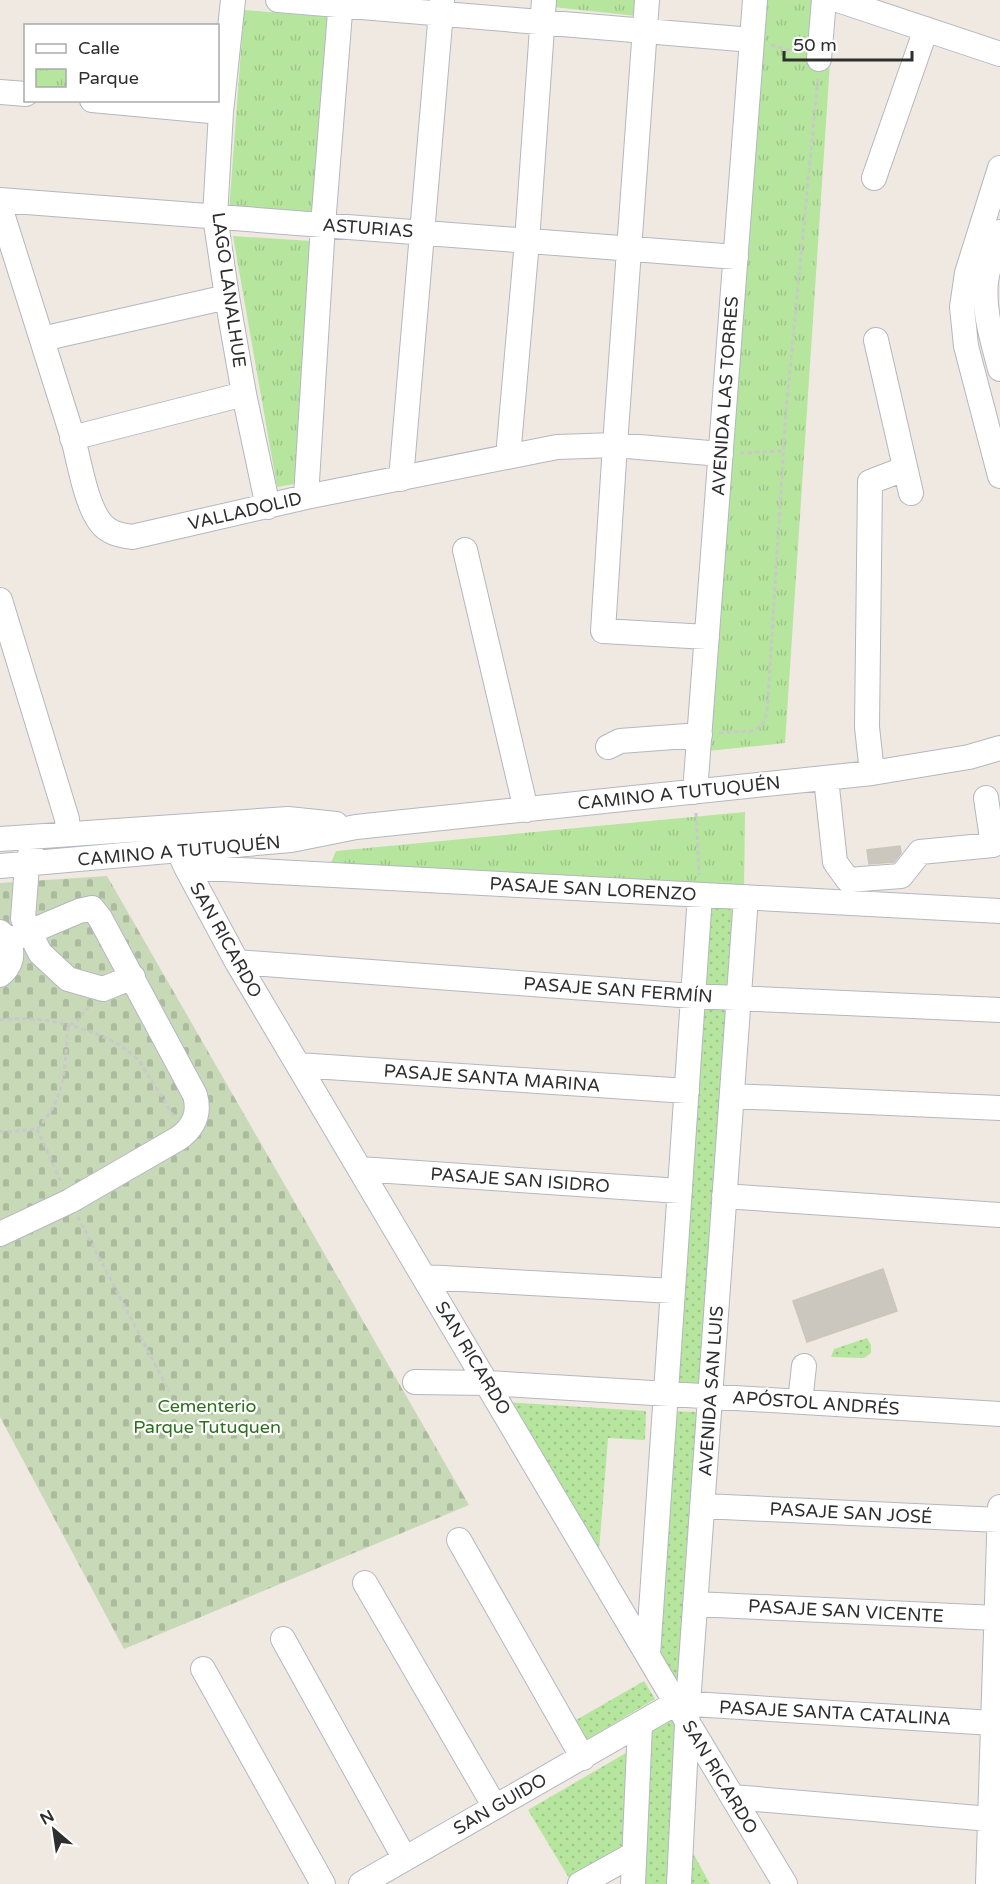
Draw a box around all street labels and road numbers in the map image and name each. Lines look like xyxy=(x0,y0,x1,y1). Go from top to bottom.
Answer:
street label: LAGO LANALHUE xyxy=(207,211,251,369)
street label: ASTURIAS xyxy=(322,214,414,242)
street label: AVENIDA LAS TORRES xyxy=(707,295,743,497)
street label: VALLADOLID xyxy=(186,487,304,535)
street label: CAMINO A TUTUQUÉN xyxy=(577,771,781,815)
street label: CAMINO A TUTUQUÉN xyxy=(77,831,281,871)
street label: PASAJE SAN LORENZO xyxy=(489,873,697,905)
street label: SAN RICARDO xyxy=(185,878,267,1002)
street label: PASAJE SAN FERMÍN xyxy=(523,972,713,1008)
street label: PASAJE SANTA MARINA xyxy=(383,1059,601,1097)
street label: PASAJE SAN ISIDRO xyxy=(430,1163,610,1197)
street label: SAN RICARDO xyxy=(430,1297,516,1419)
street label: AVENIDA SAN LUIS xyxy=(694,1305,728,1477)
street label: APÓSTOL ANDRÉS xyxy=(732,1386,900,1420)
street label: PASAJE SAN JOSÉ xyxy=(769,1498,933,1528)
street label: PASAJE SAN VICENTE xyxy=(748,1595,944,1627)
street label: PASAJE SANTA CATALINA xyxy=(718,1696,952,1730)
street label: SAN RICARDO xyxy=(677,1716,763,1838)
street label: SAN GUIDO xyxy=(449,1768,551,1840)

